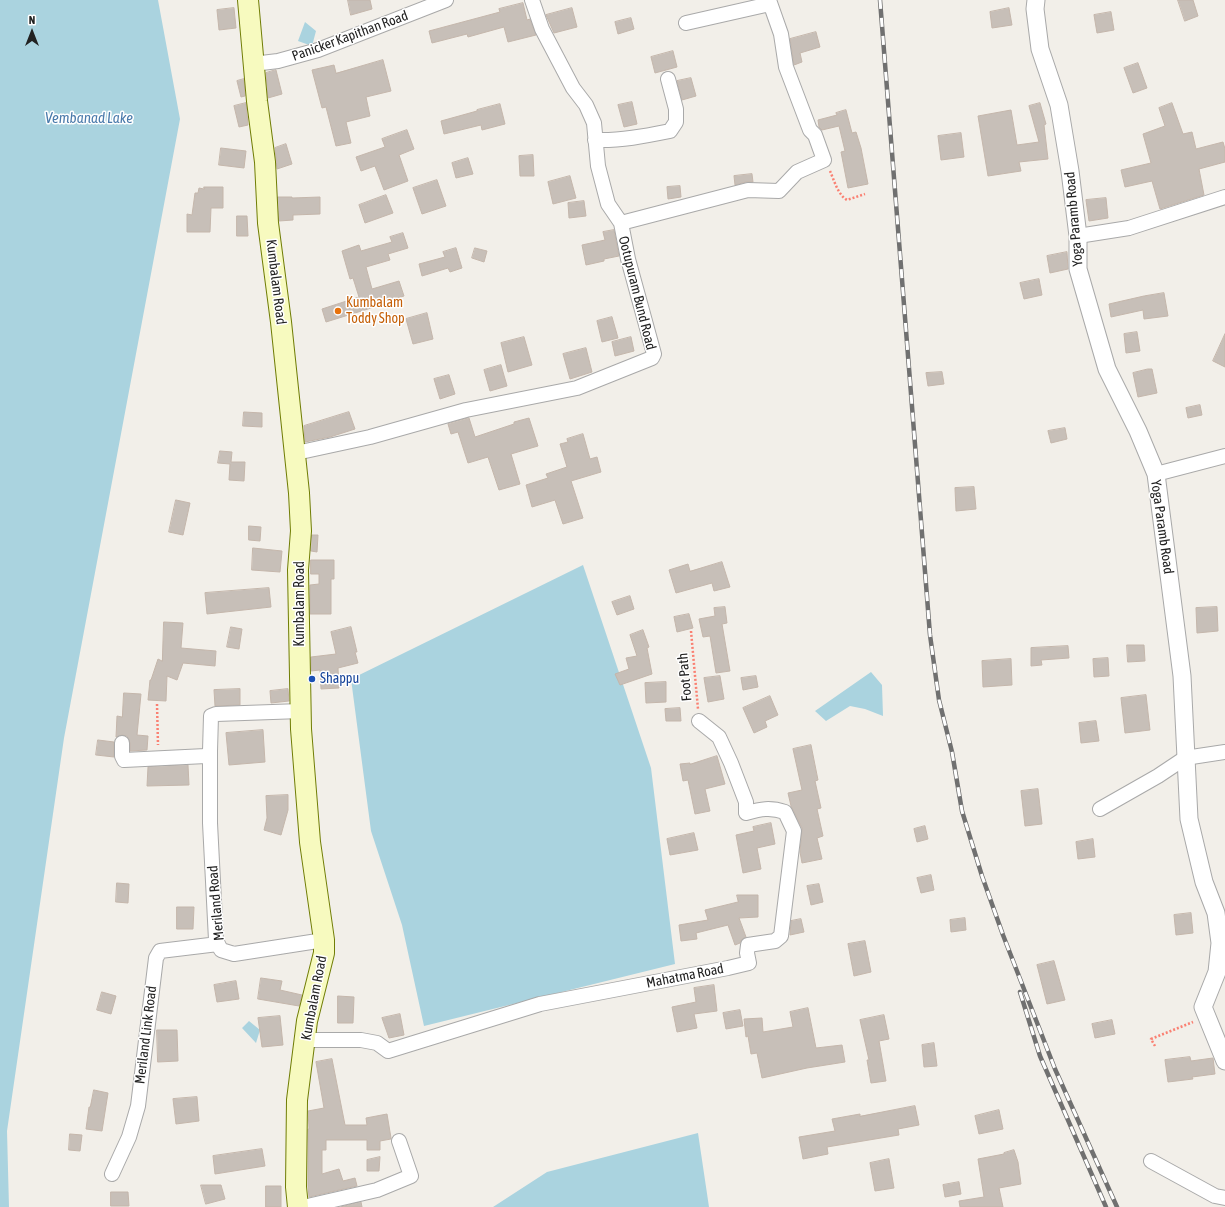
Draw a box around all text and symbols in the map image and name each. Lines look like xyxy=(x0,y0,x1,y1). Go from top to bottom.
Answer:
street label: Panicker Kapithan Road xyxy=(290,7,410,65)
north arrow xyxy=(12,12,52,52)
text: N xyxy=(29,14,35,26)
water label: Vembanad Lake xyxy=(45,109,133,127)
street label: Yoga Paramb Road xyxy=(1061,171,1087,267)
street label: Ootupuram Bund Road xyxy=(615,234,659,352)
street label: Kumbalam Road xyxy=(262,238,290,326)
place label: Kumbalam Toddy Shop xyxy=(346,295,405,328)
marker: Kumbalam Toddy Shop xyxy=(333,306,343,316)
street label: Yoga Paramb Road xyxy=(1147,479,1177,575)
street label: Kumbalam Road xyxy=(292,561,308,647)
street label: Foot Path xyxy=(675,652,695,702)
place label: Shappu xyxy=(320,671,359,687)
marker: Shappu xyxy=(307,674,317,684)
street label: Meriland Road xyxy=(204,865,228,941)
street label: Kumbalam Road xyxy=(298,954,330,1042)
street label: Mahatma Road xyxy=(645,960,725,992)
street label: Meriland Link Road xyxy=(132,985,160,1085)

